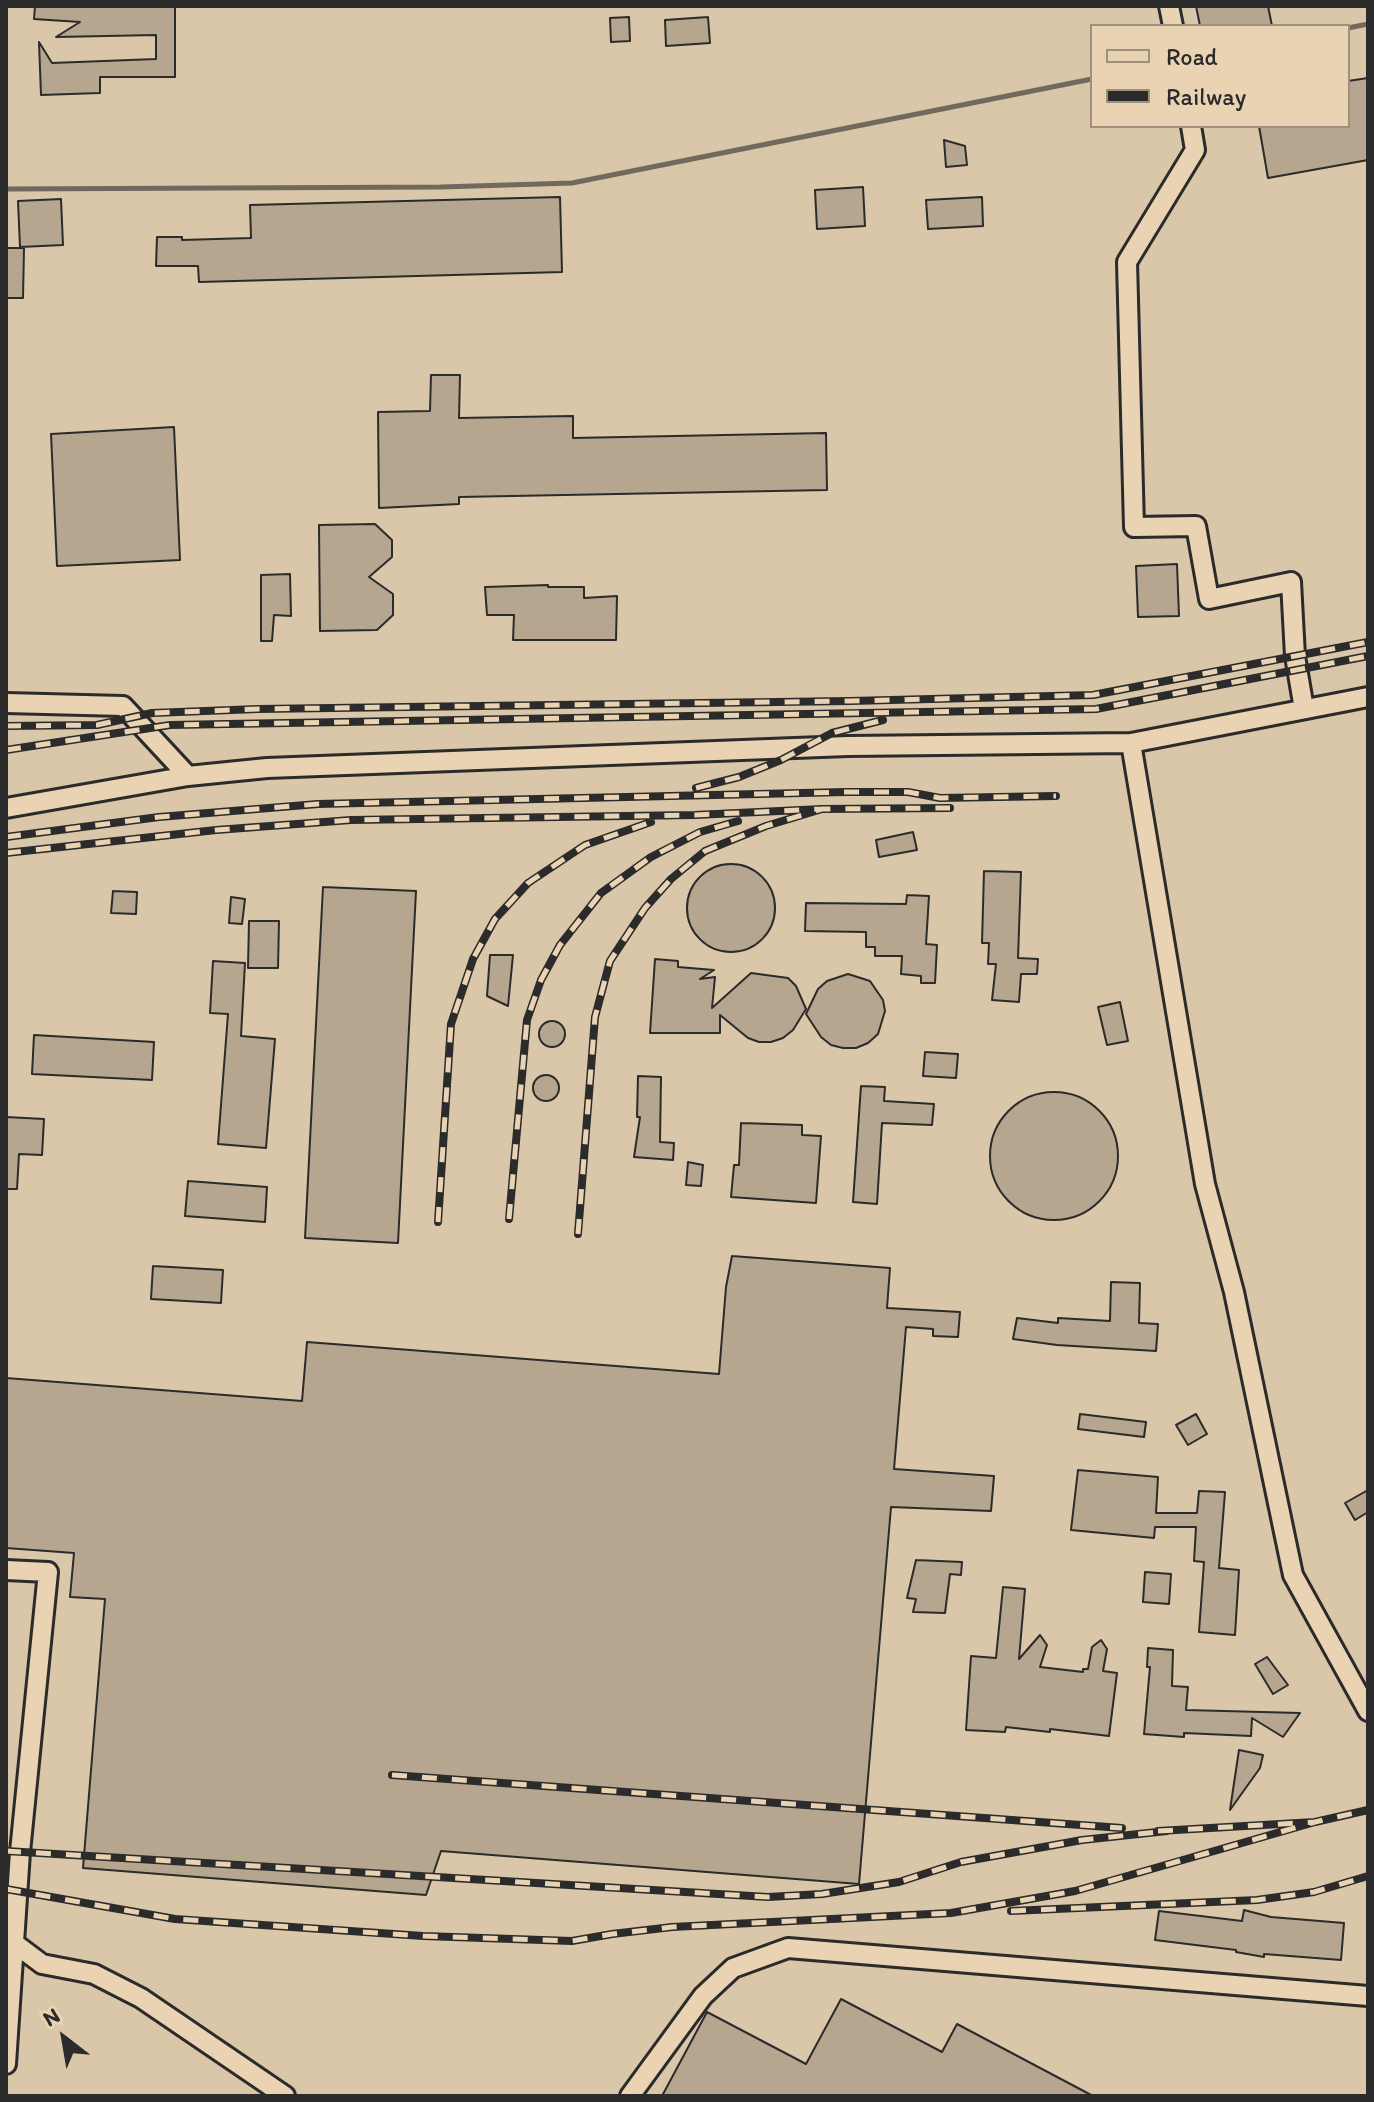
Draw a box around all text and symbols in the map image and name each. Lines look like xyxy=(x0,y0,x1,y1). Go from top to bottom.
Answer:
legend xyxy=(1090,24,1350,128)
text: Road xyxy=(1166,42,1218,71)
text: Railway xyxy=(1166,82,1246,111)
north arrow xyxy=(24,1998,104,2078)
text: N xyxy=(38,2002,65,2032)

